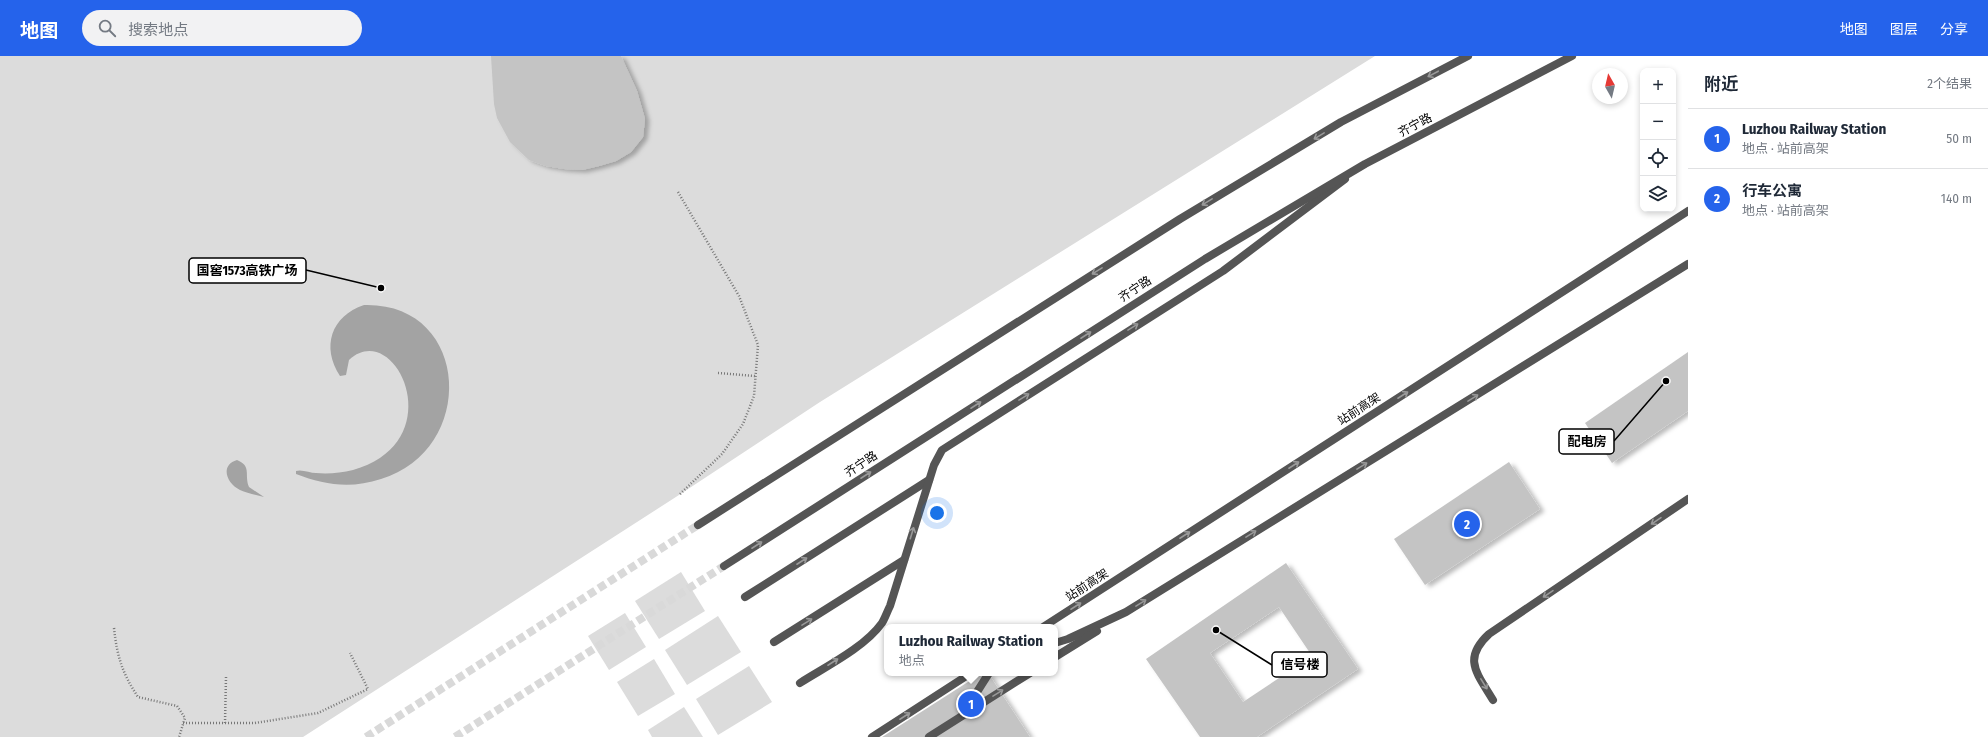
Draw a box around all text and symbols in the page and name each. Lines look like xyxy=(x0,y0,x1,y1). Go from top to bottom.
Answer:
search box xyxy=(82,10,362,46)
icon: search xyxy=(96,17,118,39)
text: 地图 xyxy=(20,19,58,42)
text: 搜索地点 xyxy=(128,21,188,39)
text: 地图 xyxy=(1840,21,1868,38)
text: 图层 xyxy=(1890,21,1918,38)
text: 分享 xyxy=(1940,21,1968,38)
north arrow xyxy=(1592,68,1628,104)
map controls xyxy=(1640,68,1676,212)
button: + xyxy=(1640,68,1676,104)
one-way arrow xyxy=(1427,71,1439,78)
text: 附近 xyxy=(1704,74,1738,95)
text: 2个结果 xyxy=(1927,76,1972,91)
button: − xyxy=(1640,104,1676,140)
street label: 齐宁路 xyxy=(1396,110,1434,140)
text: Luzhou Railway Station xyxy=(1742,120,1886,138)
text: 1 xyxy=(1714,131,1720,146)
text: 50 m xyxy=(1946,131,1972,146)
one-way arrow xyxy=(1313,132,1325,140)
button: locate xyxy=(1640,140,1676,176)
text: 地点 · 站前高架 xyxy=(1742,141,1829,156)
button: layers xyxy=(1640,176,1676,212)
text: 行车公寓 xyxy=(1742,182,1802,200)
text: 2 xyxy=(1714,191,1720,206)
text: 140 m xyxy=(1941,191,1972,206)
one-way arrow xyxy=(1201,199,1213,207)
text: 地点 · 站前高架 xyxy=(1742,203,1829,218)
callout: 国窖1573高铁广场 xyxy=(189,258,306,283)
text: 国窖1573高铁广场 xyxy=(196,263,298,278)
one-way arrow xyxy=(1092,267,1103,275)
street label: 齐宁路 xyxy=(1116,273,1154,305)
one-way arrow xyxy=(1127,323,1139,331)
one-way arrow xyxy=(1080,331,1091,339)
street label: 站前高架 xyxy=(1335,390,1383,428)
one-way arrow xyxy=(1398,390,1409,399)
one-way arrow xyxy=(1018,393,1030,401)
one-way arrow xyxy=(1467,393,1478,402)
one-way arrow xyxy=(970,400,982,408)
callout: 配电房 xyxy=(1559,429,1614,454)
text: 配电房 xyxy=(1567,434,1607,449)
street label: 齐宁路 xyxy=(842,448,880,480)
one-way arrow xyxy=(1288,461,1299,469)
one-way arrow xyxy=(1356,462,1367,470)
one-way arrow xyxy=(861,470,872,479)
your location xyxy=(927,503,947,523)
pin: 2 xyxy=(1454,509,1480,539)
one-way arrow xyxy=(1651,517,1662,525)
one-way arrow xyxy=(909,528,917,540)
one-way arrow xyxy=(1245,530,1257,538)
one-way arrow xyxy=(1179,531,1191,539)
one-way arrow xyxy=(751,540,763,548)
one-way arrow xyxy=(796,557,807,566)
street label: 站前高架 xyxy=(1063,566,1111,604)
one-way arrow xyxy=(1543,590,1554,598)
one-way arrow xyxy=(1135,598,1147,606)
one-way arrow xyxy=(1070,602,1081,610)
one-way arrow xyxy=(801,617,813,625)
popup xyxy=(884,624,1058,676)
text: Luzhou Railway Station xyxy=(899,632,1043,650)
callout: 信号楼 xyxy=(1272,652,1327,677)
text: 地点 xyxy=(899,653,925,668)
text: 信号楼 xyxy=(1280,657,1320,672)
one-way arrow xyxy=(827,658,838,666)
one-way arrow xyxy=(1479,679,1488,690)
pin: 1 xyxy=(958,689,984,719)
one-way arrow xyxy=(992,689,1003,698)
one-way arrow xyxy=(899,712,910,720)

